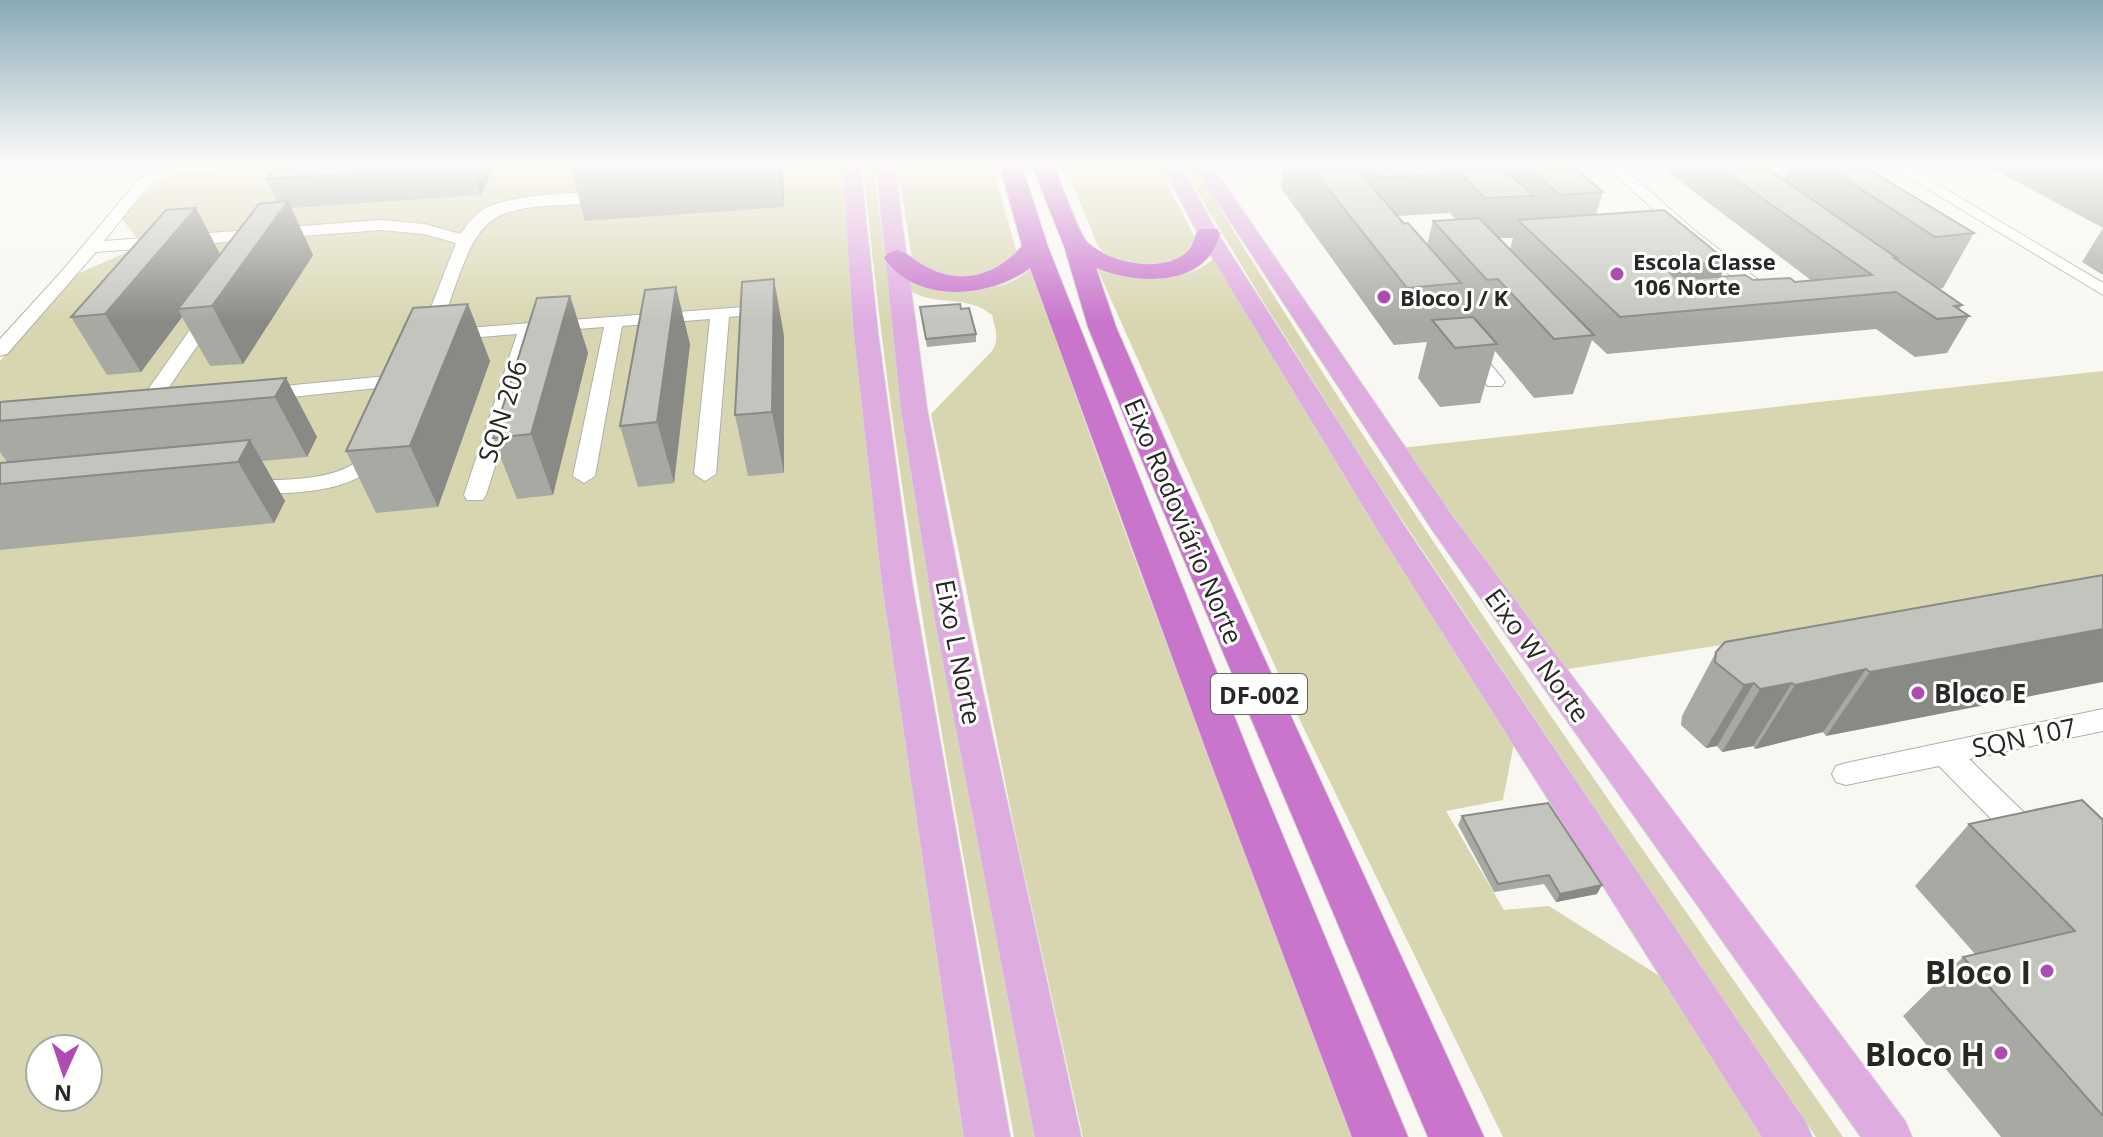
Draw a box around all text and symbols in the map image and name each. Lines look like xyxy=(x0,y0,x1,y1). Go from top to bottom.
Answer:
place label: Escola Classe 106 Norte xyxy=(1633,246,1776,301)
marker: Escola Classe 106 Norte xyxy=(1608,265,1626,283)
place label: Bloco J / K xyxy=(1400,282,1509,312)
marker: Bloco J / K xyxy=(1375,288,1393,306)
street label: SQN 206 xyxy=(469,355,535,467)
street label: Eixo Rodoviário Norte xyxy=(1116,393,1252,649)
street label: Eixo L Norte xyxy=(927,576,991,728)
street label: Eixo W Norte xyxy=(1477,581,1599,729)
road number: DF-002 xyxy=(1211,674,1307,714)
place label: Bloco E xyxy=(1934,675,2026,711)
marker: Bloco E xyxy=(1909,684,1927,702)
street label: SQN 107 xyxy=(1969,708,2079,766)
place label: Bloco I xyxy=(1925,950,2031,993)
marker: Bloco I xyxy=(2038,962,2056,980)
place label: Bloco H xyxy=(1865,1032,1985,1075)
north arrow xyxy=(24,1033,104,1113)
marker: Bloco H xyxy=(1992,1044,2010,1062)
text: N xyxy=(53,1079,73,1109)

